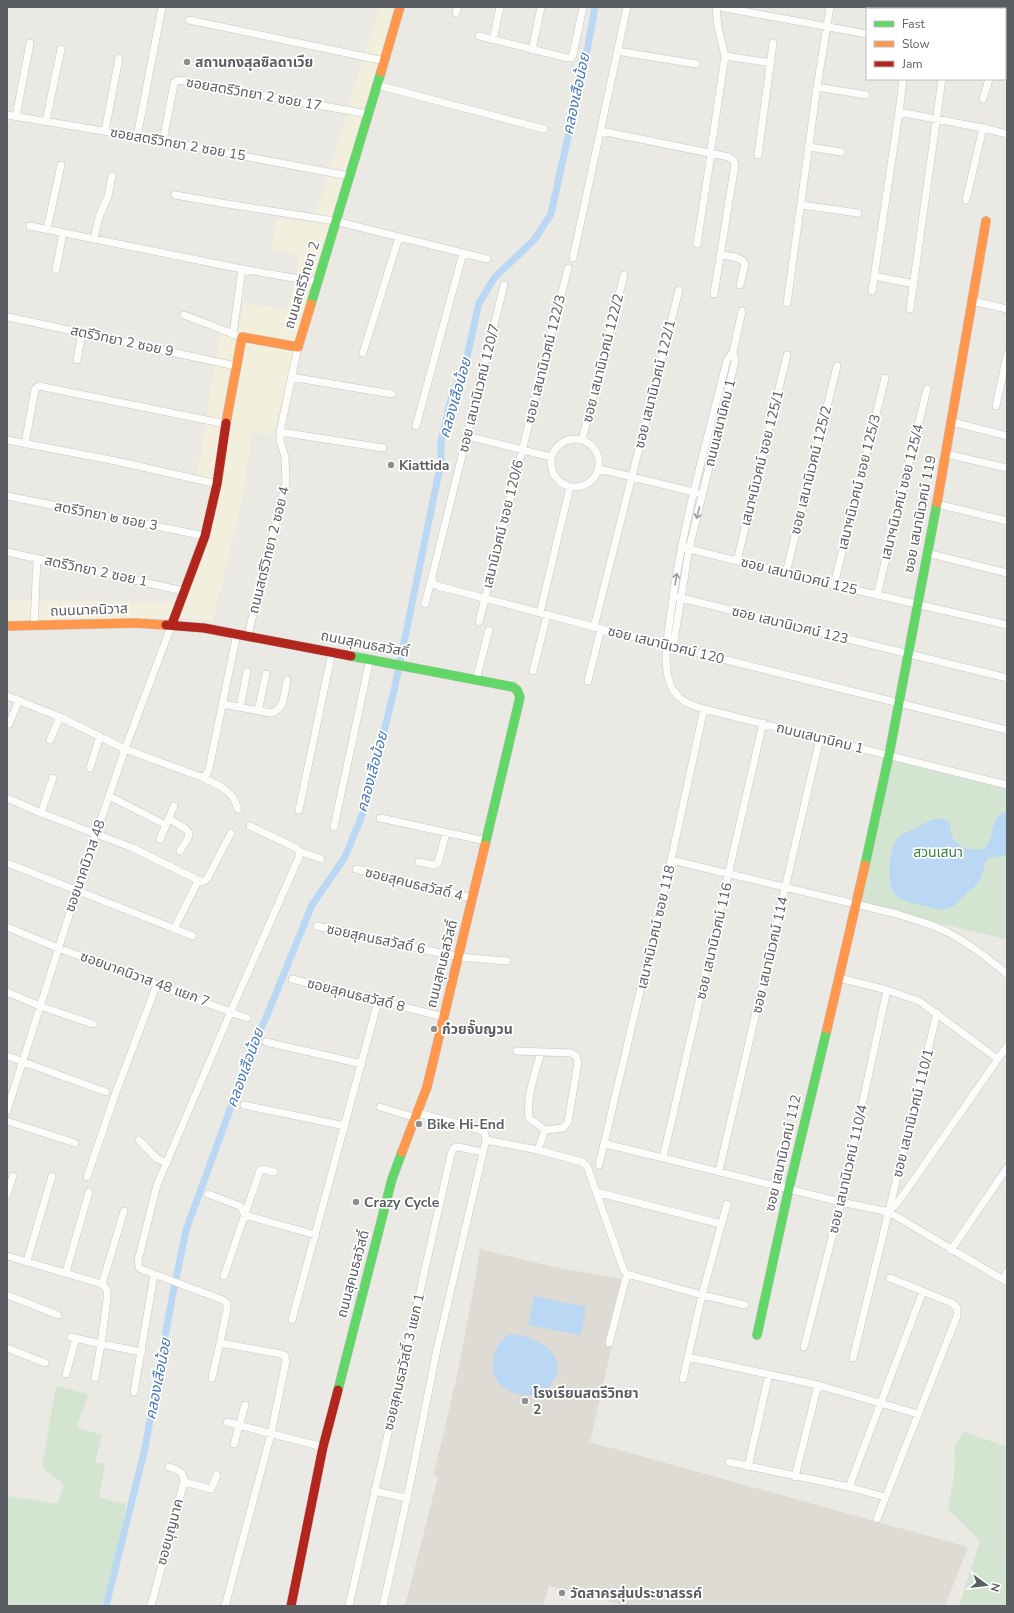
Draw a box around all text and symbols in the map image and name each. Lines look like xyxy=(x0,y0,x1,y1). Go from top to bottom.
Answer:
legend xyxy=(866,8,1006,80)
text: Fast xyxy=(902,16,925,32)
text: Slow xyxy=(902,36,930,52)
water label: คลองเสือน้อย xyxy=(558,50,595,136)
place label: สถานกงสุลซิลดาเวีย xyxy=(195,53,313,72)
text: Jam xyxy=(901,56,923,72)
marker: สถานกงสุลซิลดาเวีย xyxy=(182,57,192,67)
street label: ซอยสตรีวิทยา 2 ซอย 17 xyxy=(185,73,323,115)
street label: ซอยสตรีวิทยา 2 ซอย 15 xyxy=(109,123,247,165)
street label: ถนนสตรีวิทยา 2 xyxy=(280,239,324,331)
street label: ซอย เสนานิเวศน์ 122/2 xyxy=(578,292,628,424)
street label: ซอย เสนานิเวศน์ 122/3 xyxy=(520,293,570,425)
street label: ซอย เสนานิเวศน์ 122/1 xyxy=(630,318,680,450)
street label: สตรีวิทยา 2 ซอย 9 xyxy=(69,321,175,361)
street label: ซอย เสนานิเวศน์ 120/7 xyxy=(454,322,504,454)
water label: คลองเสือน้อย xyxy=(434,354,476,440)
street label: ถนนเสนานิคม 1 xyxy=(700,377,740,469)
street label: เสนาฯนิเวศน์ ซอย 125/1 xyxy=(736,388,788,528)
street label: ซอย เสนานิเวศน์ 125/2 xyxy=(786,404,836,536)
street label: เสนาฯนิเวศน์ ซอย 125/3 xyxy=(833,412,885,552)
street label: เสนาฯนิเวศน์ ซอย 125/4 xyxy=(876,422,928,562)
street label: ซอย เสนานิเวศน์ 119 xyxy=(899,453,941,575)
place label: Kiattida xyxy=(399,456,450,475)
street label: เสนานิเวศน์ ซอย 120/6 xyxy=(478,458,528,590)
marker: Kiattida xyxy=(386,460,396,470)
street label: ถนนสตรีวิทยา 2 ซอย 4 xyxy=(244,484,294,616)
street label: สตรีวิทยา ๒ ซอย 3 xyxy=(53,497,159,535)
one-way arrow xyxy=(693,506,701,519)
street label: สตรีวิทยา 2 ซอย 1 xyxy=(43,551,149,591)
street label: ซอย เสนานิเวศน์ 125 xyxy=(739,552,859,600)
one-way arrow xyxy=(672,573,680,586)
street label: ถนนนาคนิวาส xyxy=(50,599,128,621)
street label: ซอย เสนานิเวศน์ 123 xyxy=(730,601,850,649)
street label: ซอย เสนานิเวศน์ 120 xyxy=(606,621,726,669)
street label: ถนนสุคนธสวัสดิ์ xyxy=(319,626,411,662)
street label: ถนนเสนานิคม 1 xyxy=(774,718,866,758)
water label: คลองเสือน้อย xyxy=(352,728,393,814)
street label: ซอยนาคนิวาส 48 xyxy=(60,817,110,915)
park label: สวนเสนา xyxy=(913,843,963,862)
street label: ซอยสุคนธสวัสดิ์ 4 xyxy=(363,863,465,905)
street label: เสนาฯนิเวศน์ ซอย 118 xyxy=(632,863,680,991)
street label: ซอย เสนานิเวศน์ 116 xyxy=(691,881,737,1001)
street label: ซอย เสนานิเวศน์ 114 xyxy=(747,895,793,1015)
street label: ถนนสุคนธสวัสดิ์ xyxy=(422,918,462,1010)
street label: ซอยสุคนธสวัสดิ์ 6 xyxy=(325,919,427,959)
street label: ซอยนาคนิวาส 48 แยก 7 xyxy=(78,947,212,1011)
street label: ซอยสุคนธสวัสดิ์ 8 xyxy=(305,974,407,1016)
place label: ก๋วยจั๊บญวน xyxy=(442,1019,513,1039)
marker: ก๋วยจั๊บญวน xyxy=(429,1024,439,1034)
water label: คลองเสือน้อย xyxy=(221,1025,269,1110)
street label: ซอย เสนานิเวศน์ 110/1 xyxy=(888,1047,938,1179)
street label: ซอย เสนานิเวศน์ 112 xyxy=(760,1093,806,1213)
street label: ซอย เสนานิเวศน์ 110/4 xyxy=(824,1103,872,1235)
place label: Bike Hi-End xyxy=(427,1115,504,1134)
marker: Bike Hi-End xyxy=(414,1119,424,1129)
place label: Crazy Cycle xyxy=(364,1193,440,1212)
marker: Crazy Cycle xyxy=(351,1197,361,1207)
street label: ถนนสุคนธสวัสดิ์ xyxy=(332,1228,374,1320)
street label: ซอยสุคนธสวัสดิ์ 3 แยก 1 xyxy=(379,1292,429,1432)
water label: คลองเสือน้อย xyxy=(140,1335,176,1421)
place label: โรงเรียนสตรีวิทยา 2 xyxy=(533,1384,639,1419)
marker: โรงเรียนสตรีวิทยา 2 xyxy=(520,1396,530,1406)
street label: ซอยบุญนาค xyxy=(152,1497,188,1567)
north arrow xyxy=(966,1565,1006,1605)
text: N xyxy=(987,1582,1003,1593)
place label: วัดสาครสุ่นประชาสรรค์ xyxy=(570,1584,702,1603)
marker: วัดสาครสุ่นประชาสรรค์ xyxy=(557,1588,567,1598)

